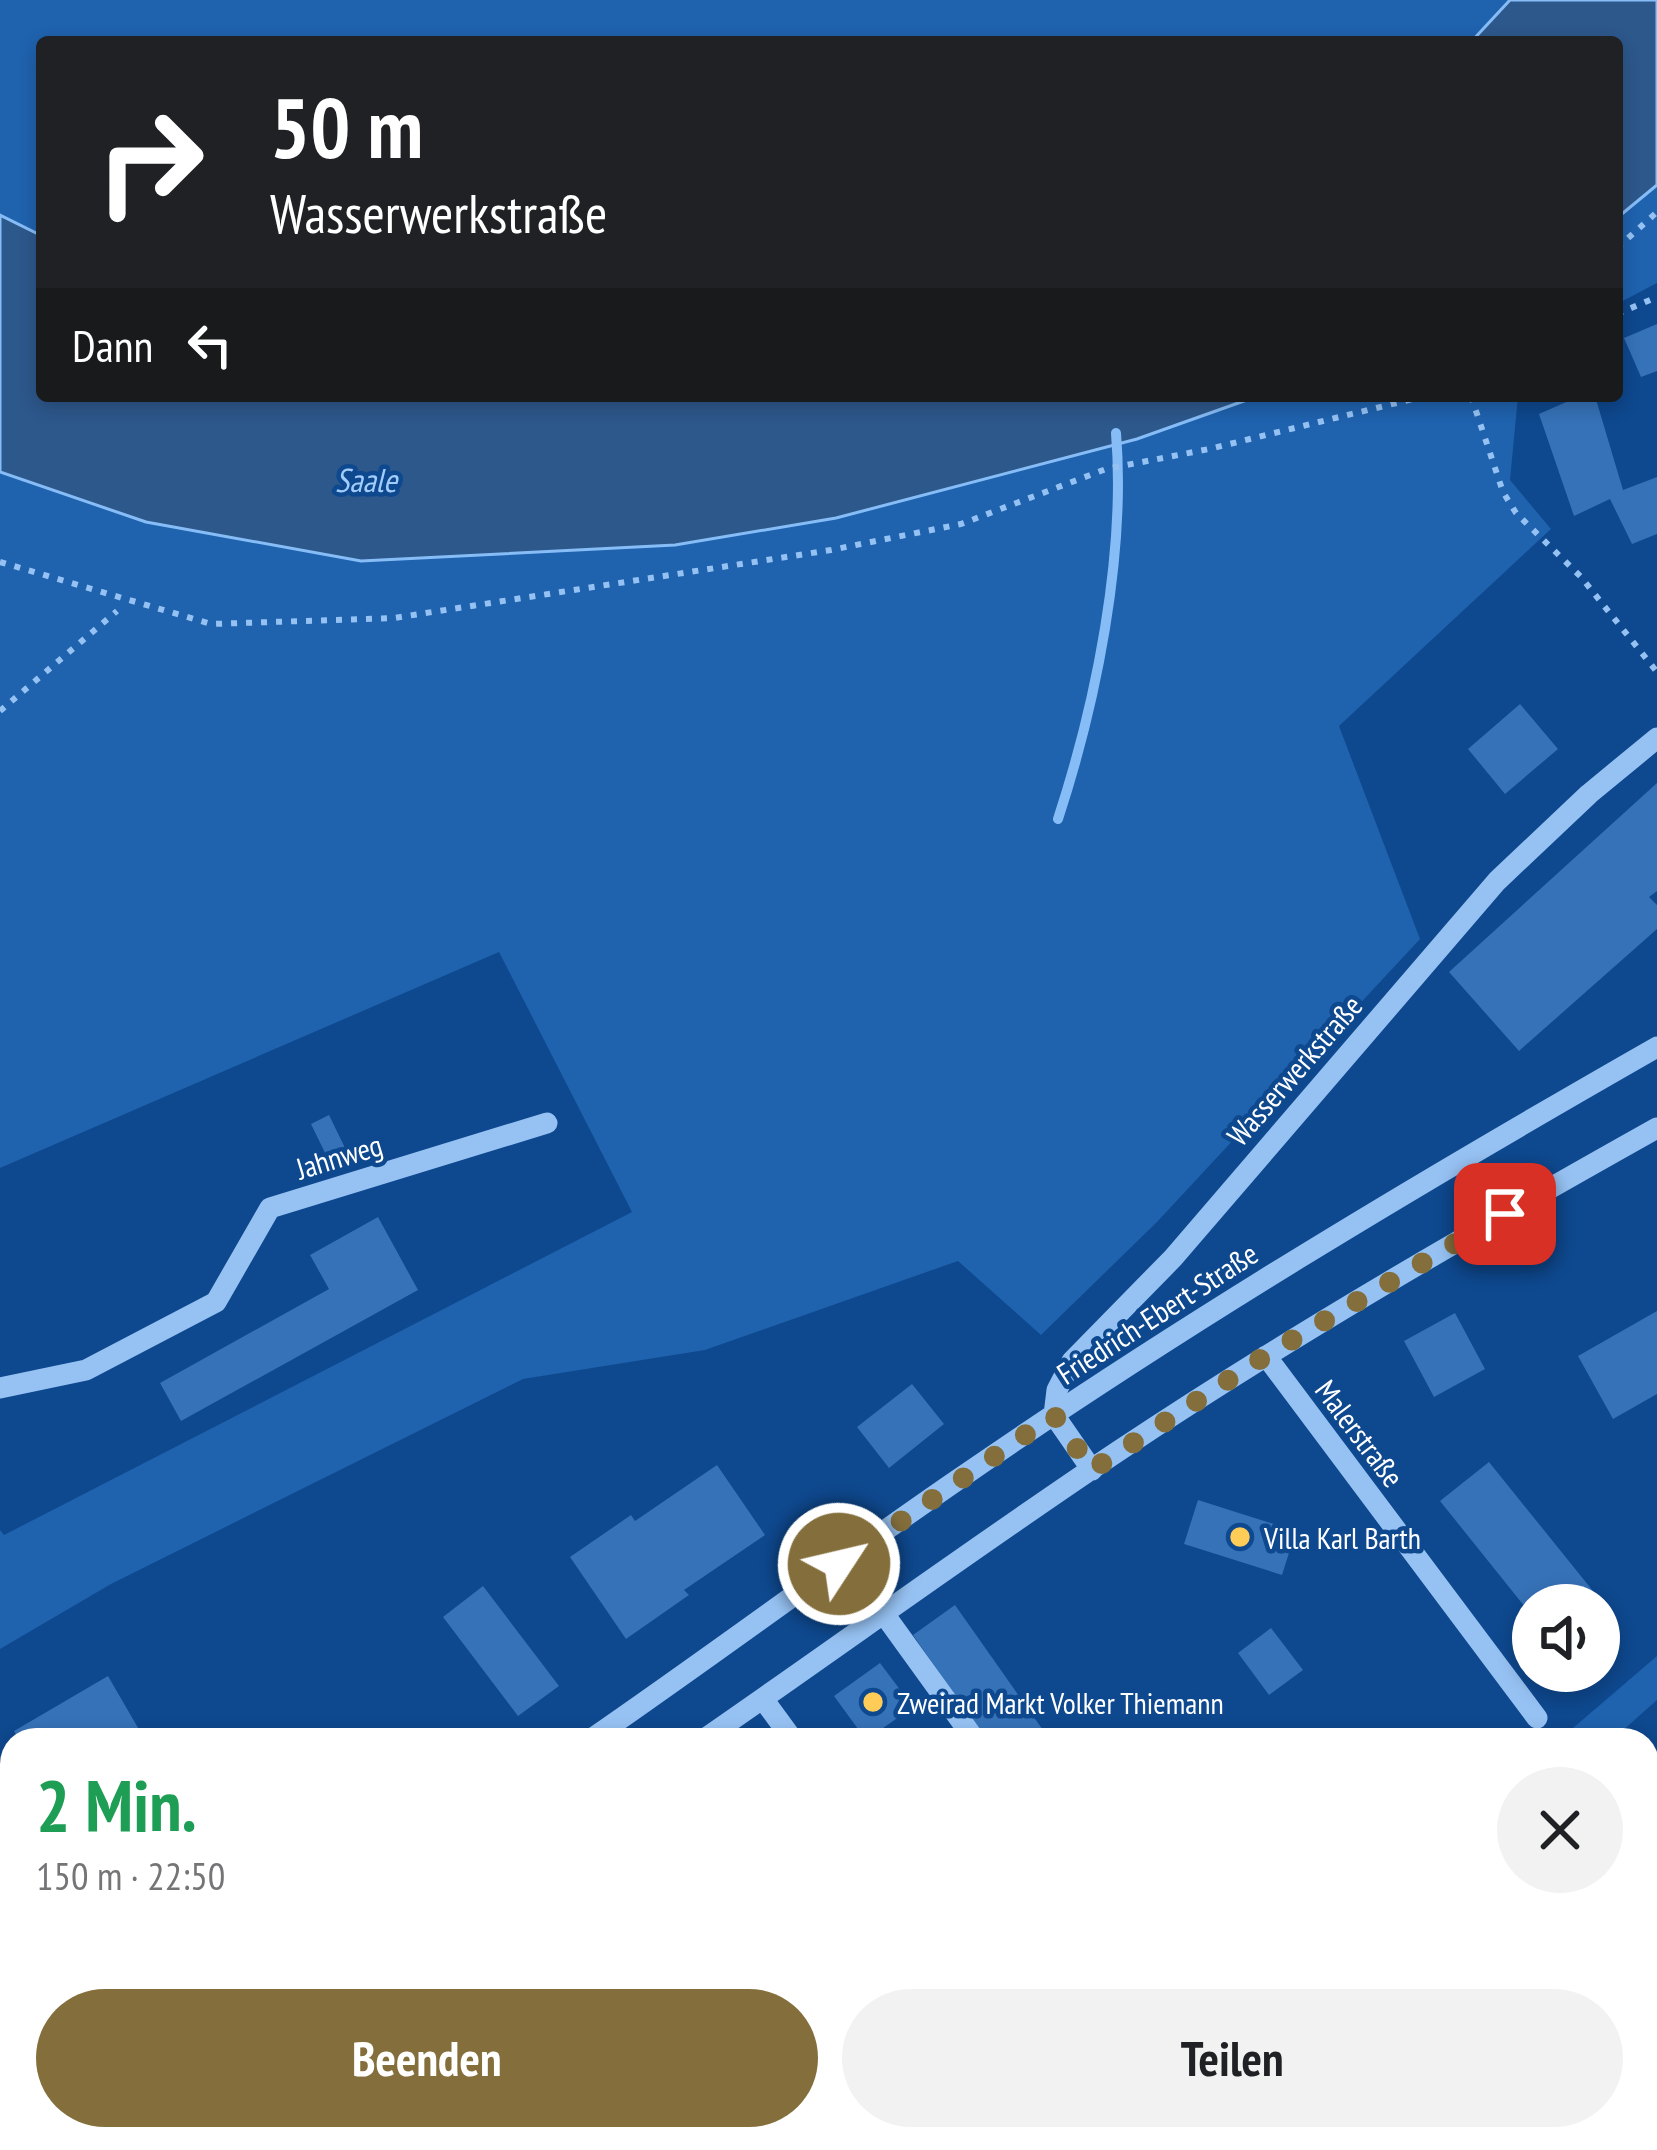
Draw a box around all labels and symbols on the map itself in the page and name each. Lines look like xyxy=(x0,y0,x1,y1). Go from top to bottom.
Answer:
water label: Saale xyxy=(335,458,399,501)
street label: Wasserwerkstraße xyxy=(1218,987,1370,1153)
street label: Jahnweg xyxy=(290,1124,387,1188)
pin xyxy=(1454,1163,1556,1265)
street label: Friedrich-Ebert-Straße xyxy=(1049,1234,1265,1392)
street label: Malerstraße xyxy=(1307,1372,1413,1494)
position arrow xyxy=(776,1501,902,1627)
place label: Villa Karl Barth xyxy=(1263,1518,1421,1557)
marker: Villa Karl Barth xyxy=(1227,1524,1253,1550)
place label: Zweirad Markt Volker Thiemann xyxy=(897,1683,1224,1722)
marker: Zweirad Markt Volker Thiemann xyxy=(860,1689,886,1715)

